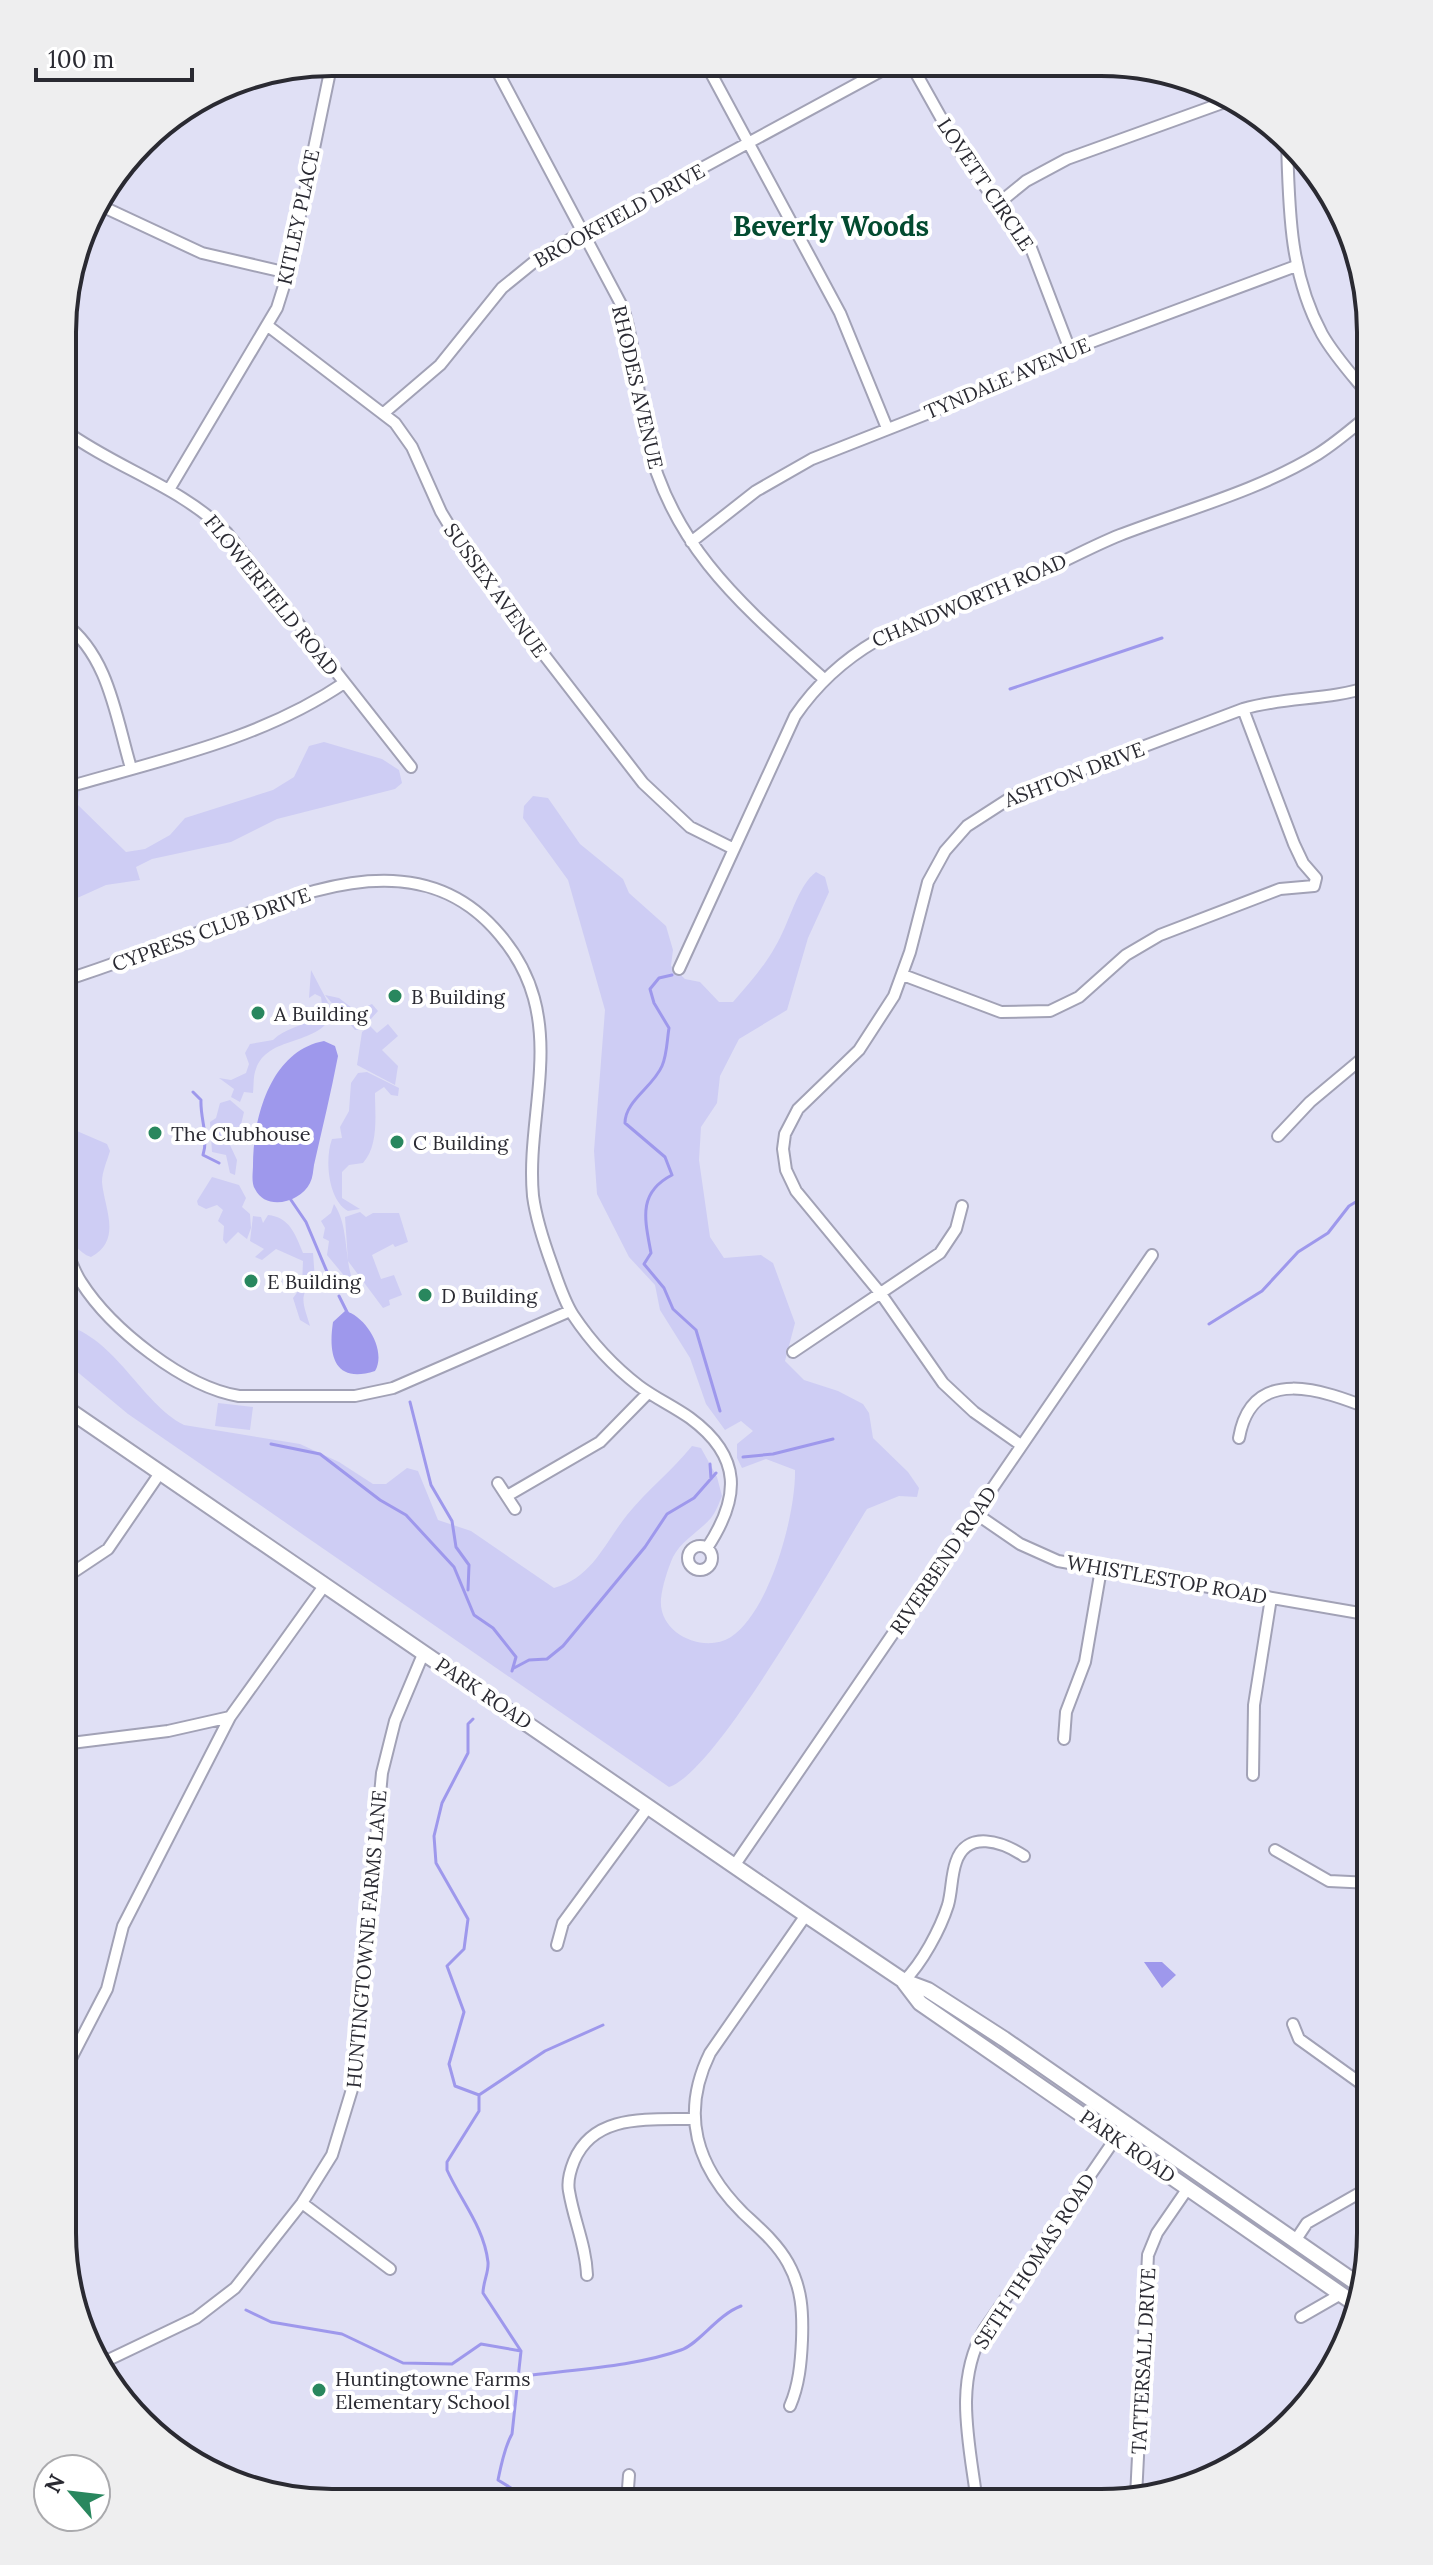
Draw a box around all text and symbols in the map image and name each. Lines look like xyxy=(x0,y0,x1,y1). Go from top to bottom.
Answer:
scale bar xyxy=(36,32,192,82)
text: 100 m xyxy=(48,44,114,75)
street label: LOVETT CIRCLE xyxy=(932,113,1040,255)
street label: KITLEY PLACE xyxy=(271,147,325,287)
street label: BROOKFIELD DRIVE xyxy=(529,158,709,272)
district label: Beverly Woods xyxy=(733,208,929,244)
street label: RHODES AVENUE xyxy=(607,303,669,471)
street label: TYNDALE AVENUE xyxy=(920,332,1094,424)
street label: FLOWERFIELD ROAD xyxy=(199,509,345,681)
street label: SUSSEX AVENUE xyxy=(439,518,553,662)
street label: CHANDWORTH ROAD xyxy=(868,548,1070,652)
street label: ASHTON DRIVE xyxy=(1000,736,1148,813)
street label: CYPRESS CLUB DRIVE xyxy=(108,881,314,977)
place label: B Building xyxy=(411,984,506,1009)
marker: B Building xyxy=(386,987,404,1005)
place label: A Building xyxy=(273,1001,369,1026)
marker: A Building xyxy=(249,1004,267,1022)
place label: The Clubhouse xyxy=(171,1121,311,1146)
marker: The Clubhouse xyxy=(146,1124,164,1142)
place label: C Building xyxy=(413,1130,509,1155)
marker: C Building xyxy=(388,1133,406,1151)
place label: E Building xyxy=(267,1269,362,1294)
marker: E Building xyxy=(242,1272,260,1290)
place label: D Building xyxy=(441,1283,538,1308)
marker: D Building xyxy=(416,1286,434,1304)
street label: RIVERBEND ROAD xyxy=(884,1481,1002,1639)
street label: WHISTLESTOP ROAD xyxy=(1065,1549,1269,1609)
street label: PARK ROAD xyxy=(431,1652,537,1734)
street label: HUNTINGTOWNE FARMS LANE xyxy=(341,1789,391,2089)
street label: PARK ROAD xyxy=(1075,2104,1181,2188)
street label: SETH THOMAS ROAD xyxy=(968,2168,1100,2354)
street label: TATTERSALL DRIVE xyxy=(1126,2267,1160,2455)
place label: Huntingtowne Farms Elementary School xyxy=(335,2366,530,2414)
marker: Huntingtowne Farms Elementary School xyxy=(310,2381,328,2399)
north arrow xyxy=(32,2453,112,2533)
text: N xyxy=(38,2470,71,2498)

